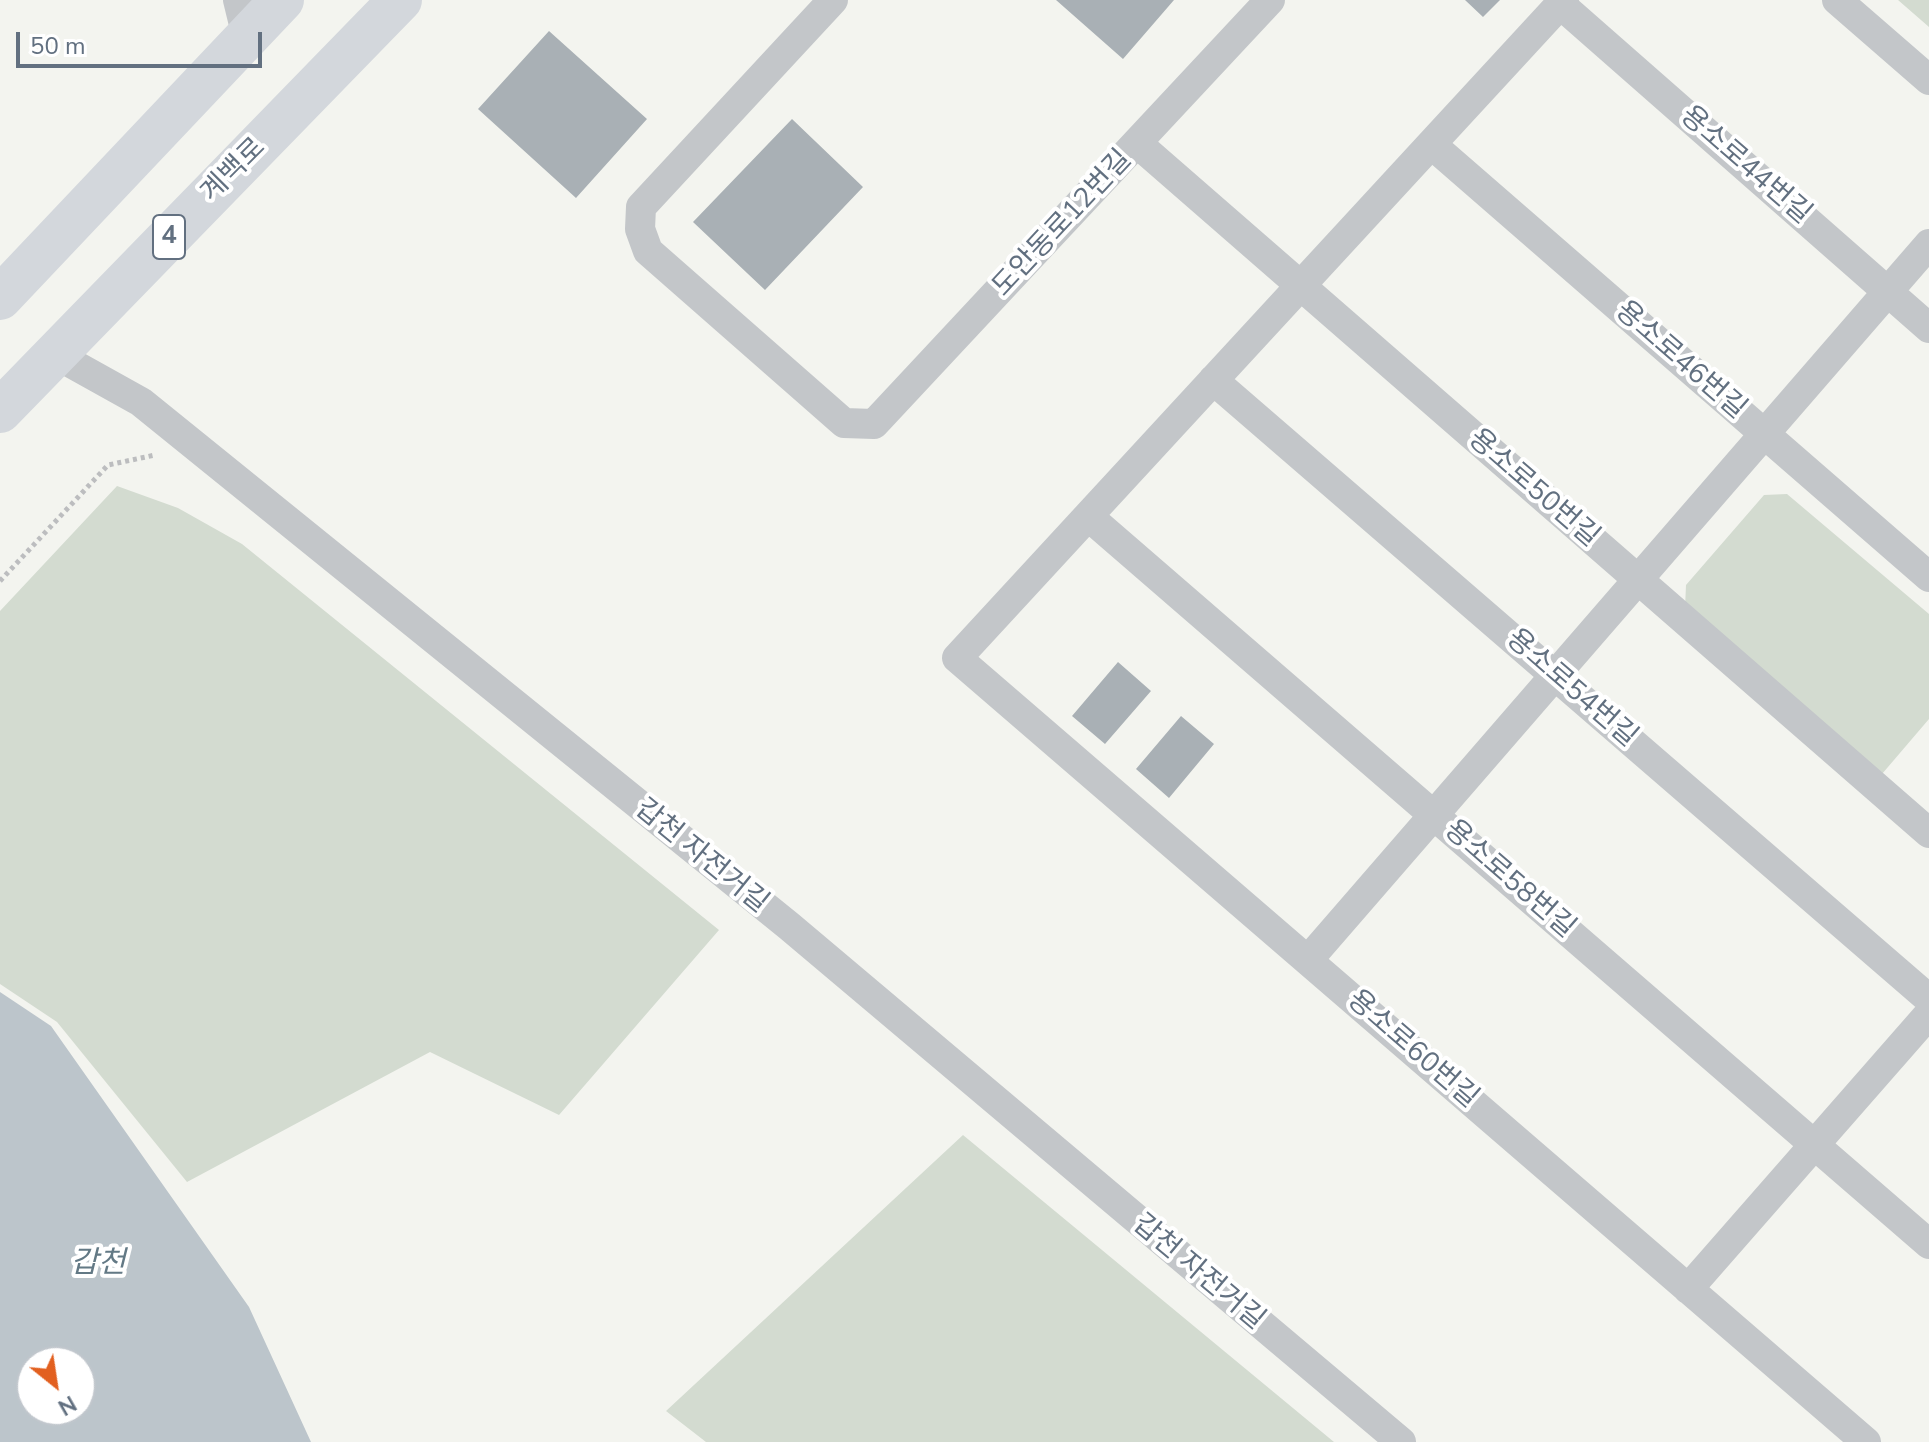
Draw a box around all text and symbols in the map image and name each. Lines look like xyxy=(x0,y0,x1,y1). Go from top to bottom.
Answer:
scale bar xyxy=(20,16,266,66)
text: 50 m xyxy=(30,30,86,62)
street label: 용소로44번길 xyxy=(1673,100,1817,232)
street label: 계백로 xyxy=(195,132,273,210)
street label: 도안동로12번길 xyxy=(987,144,1139,304)
road number: 4 xyxy=(153,215,185,259)
street label: 용소로46번길 xyxy=(1608,295,1752,427)
street label: 용소로50번길 xyxy=(1461,423,1605,555)
street label: 용소로54번길 xyxy=(1499,623,1643,755)
street label: 갑천 자전거길 xyxy=(628,793,774,921)
street label: 용소로58번길 xyxy=(1437,814,1581,946)
street label: 용소로60번길 xyxy=(1340,984,1484,1116)
street label: 갑천 자전거길 xyxy=(1125,1208,1271,1338)
water label: 갑천 xyxy=(70,1247,126,1283)
north arrow xyxy=(16,1346,96,1426)
text: N xyxy=(52,1388,82,1422)

